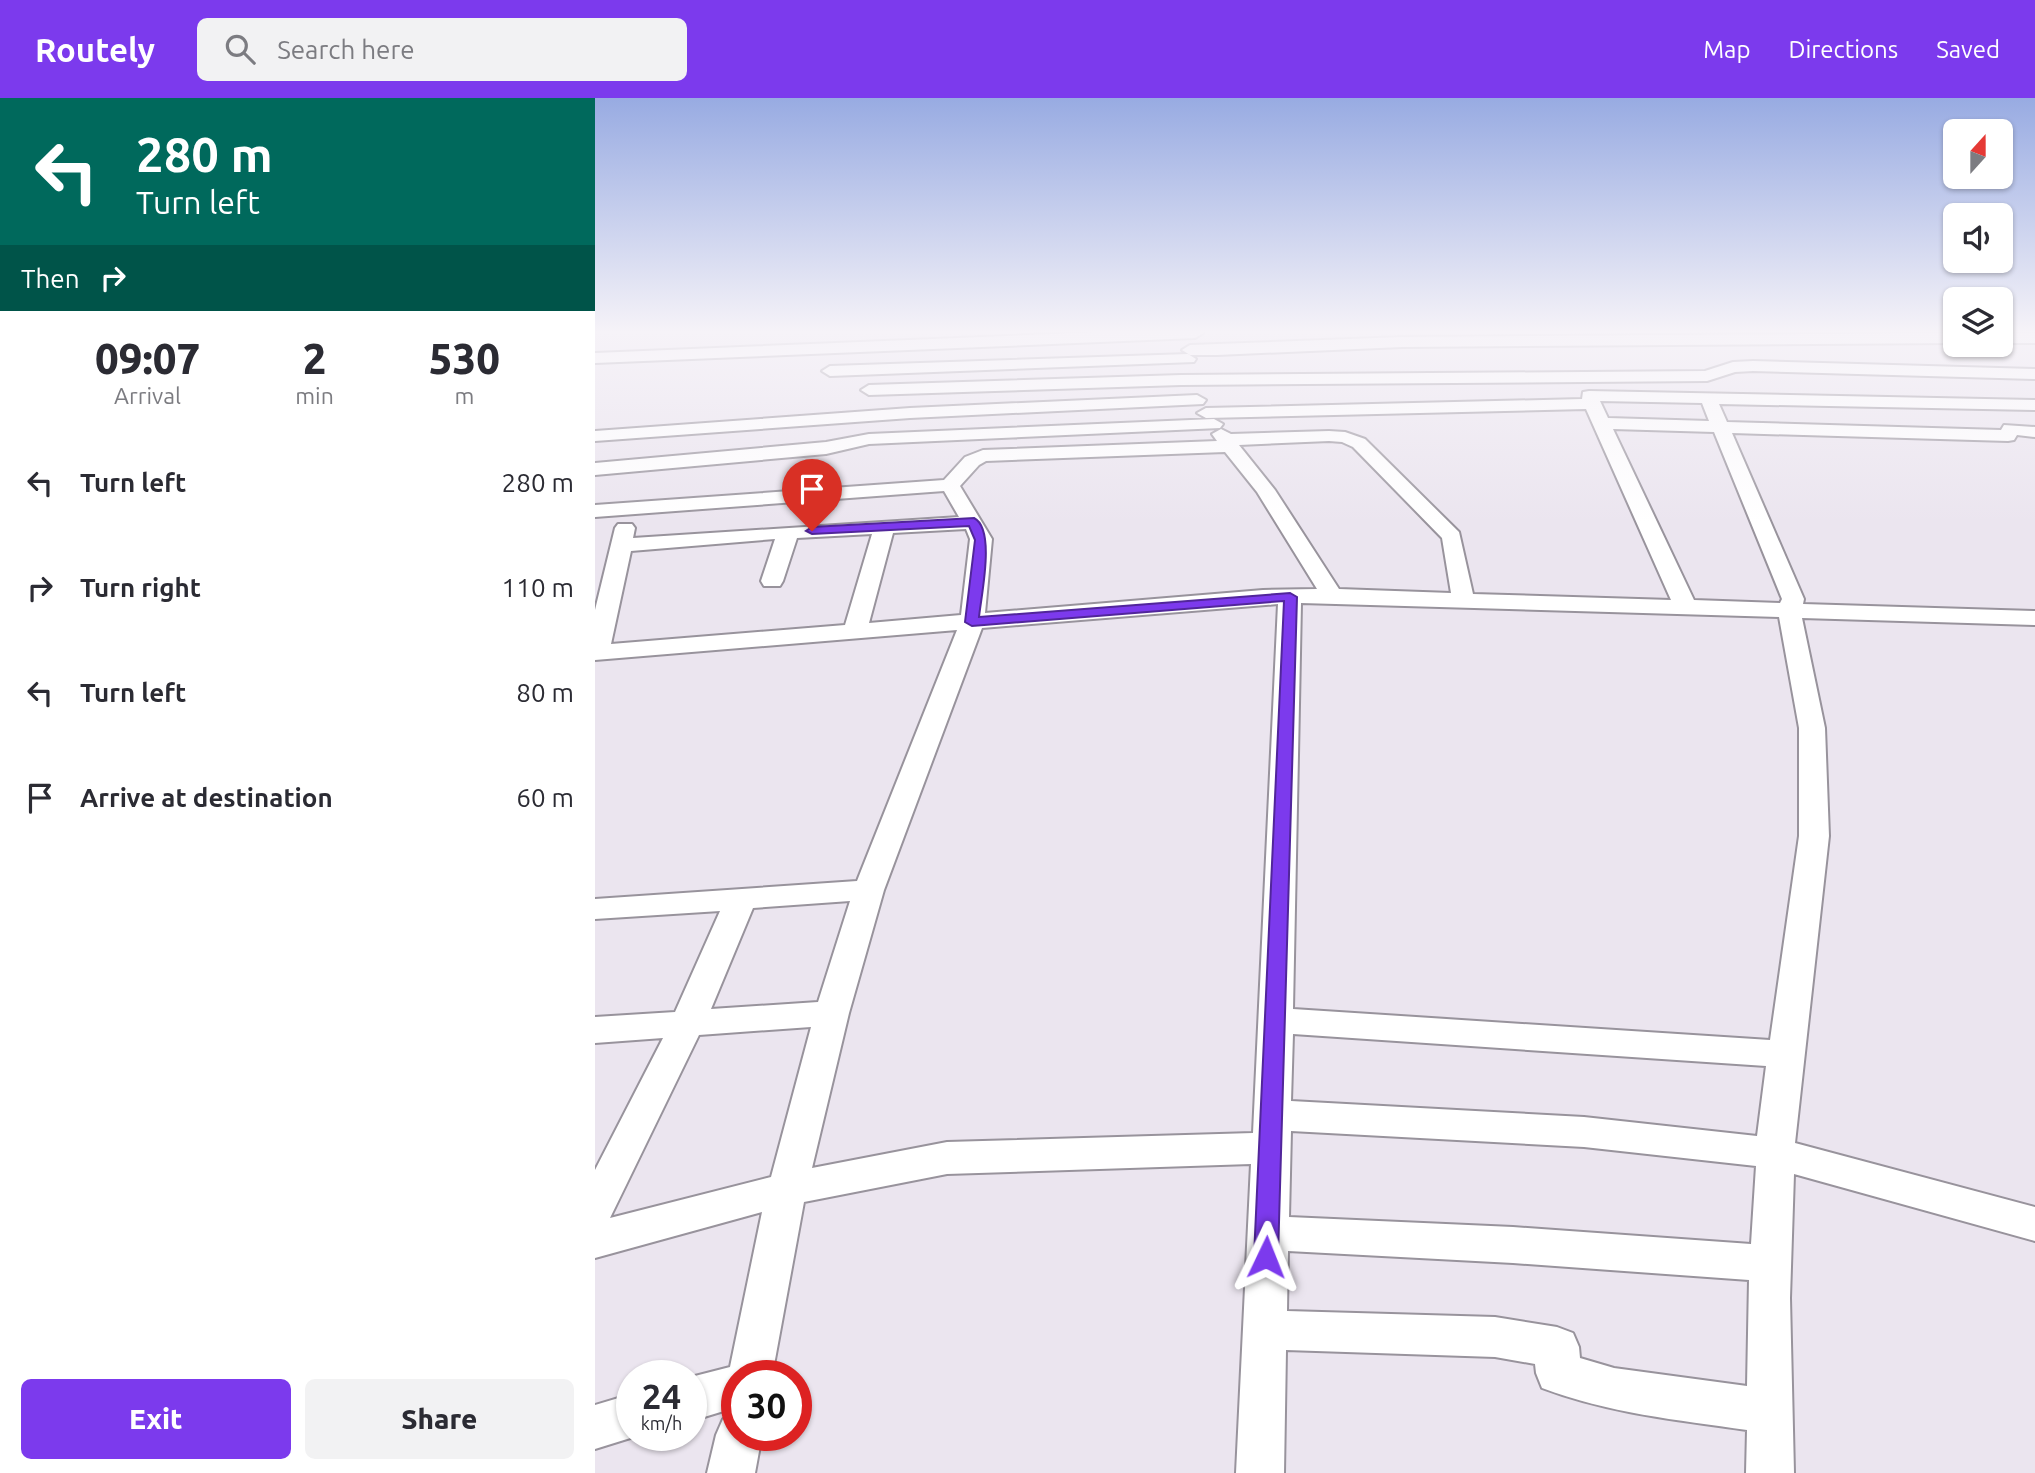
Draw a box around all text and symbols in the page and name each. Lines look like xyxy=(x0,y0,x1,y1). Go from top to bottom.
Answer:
search box xyxy=(197,18,687,81)
icon: search xyxy=(221,30,259,68)
text: Routely xyxy=(35,31,155,68)
text: Search here xyxy=(277,35,415,64)
text: Map xyxy=(1703,36,1750,63)
text: Directions xyxy=(1788,36,1898,63)
text: Saved xyxy=(1936,36,2000,63)
north arrow xyxy=(1943,119,2013,189)
map controls xyxy=(1943,119,2013,357)
icon: left xyxy=(21,126,112,217)
text: 280 m xyxy=(136,126,273,181)
text: Turn left xyxy=(136,184,260,220)
button: sound xyxy=(1943,203,2013,273)
icon: right xyxy=(94,259,132,297)
text: Then xyxy=(21,264,80,293)
button: layers xyxy=(1943,287,2013,357)
text: 09:07 xyxy=(95,335,200,382)
text: 2 xyxy=(303,335,326,382)
text: 530 xyxy=(429,335,500,382)
text: Arrival xyxy=(114,383,181,408)
text: min xyxy=(295,383,334,408)
text: m xyxy=(454,383,474,408)
pin xyxy=(782,459,842,531)
icon: left xyxy=(21,464,59,502)
text: Turn left xyxy=(80,468,186,497)
text: 280 m xyxy=(502,468,574,497)
icon: arrive xyxy=(793,470,831,508)
icon: right xyxy=(21,569,59,607)
text: Turn right xyxy=(80,573,201,602)
text: 110 m xyxy=(502,573,574,602)
icon: left xyxy=(21,674,59,712)
text: Turn left xyxy=(80,678,186,707)
text: 80 m xyxy=(516,678,574,707)
icon: arrive xyxy=(21,779,59,817)
text: Arrive at destination xyxy=(80,783,333,812)
text: 60 m xyxy=(516,783,574,812)
position arrow xyxy=(1229,1220,1303,1294)
speed limit sign: 30 xyxy=(721,1360,812,1451)
text: 24 xyxy=(642,1376,681,1416)
button: Exit xyxy=(21,1379,291,1459)
button: Share xyxy=(305,1379,574,1459)
text: km/h xyxy=(641,1413,682,1433)

